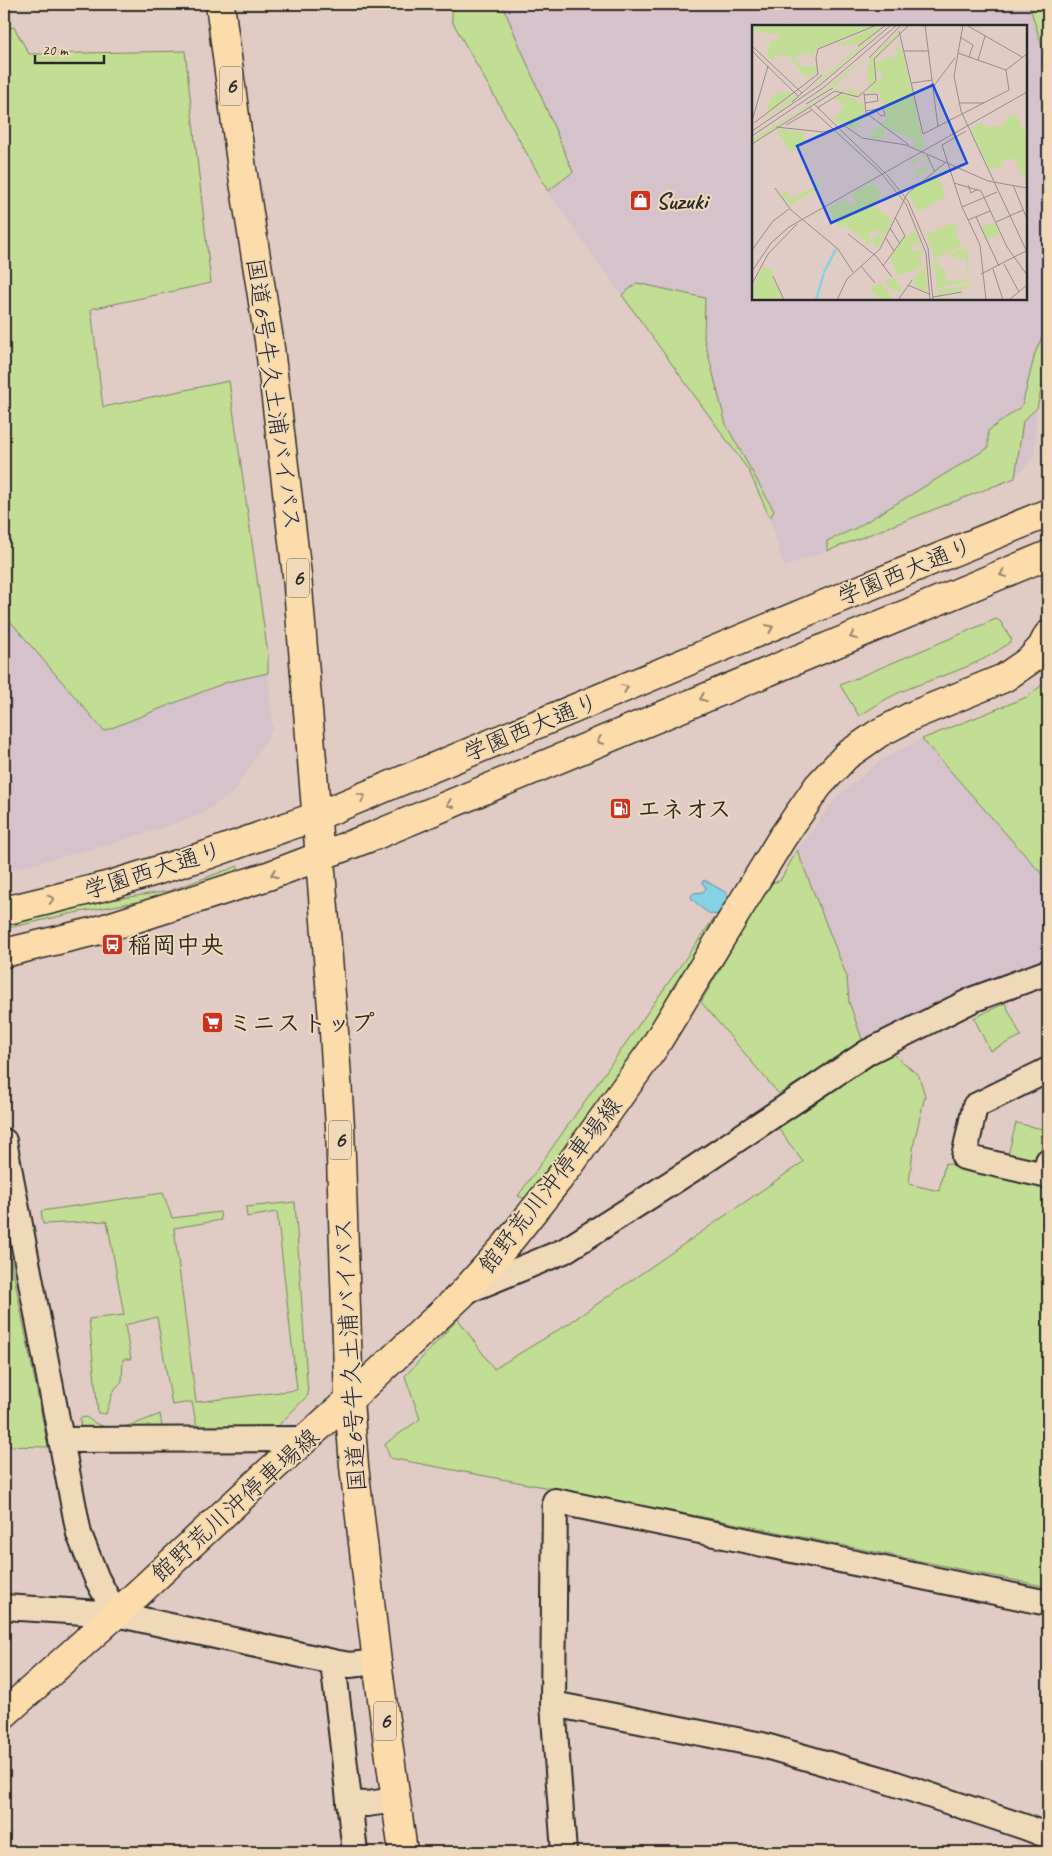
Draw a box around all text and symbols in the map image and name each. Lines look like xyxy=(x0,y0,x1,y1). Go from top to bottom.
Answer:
inset map xyxy=(752,25,1027,300)
scale bar xyxy=(35,32,104,64)
text: 20 m xyxy=(42,41,69,60)
road number: 6 xyxy=(220,66,242,106)
place label: Suzuki xyxy=(656,186,710,216)
shop icon: Suzuki xyxy=(628,189,652,213)
street label: 国道6号牛久土浦バイパス xyxy=(240,256,308,532)
street label: 学園西大通り xyxy=(833,530,977,612)
road number: 6 xyxy=(287,558,309,598)
one-way arrow xyxy=(999,568,1008,579)
one-way arrow xyxy=(765,623,774,634)
one-way arrow xyxy=(849,630,858,641)
one-way arrow xyxy=(620,684,629,695)
street label: 学園西大通り xyxy=(459,686,603,768)
one-way arrow xyxy=(699,692,708,702)
one-way arrow xyxy=(596,734,605,745)
one-way arrow xyxy=(357,793,365,803)
place label: エネオス xyxy=(637,794,732,824)
one-way arrow xyxy=(446,797,455,808)
fuel station icon: エネオス xyxy=(609,797,633,821)
street label: 学園西大通り xyxy=(80,835,226,905)
one-way arrow xyxy=(270,868,279,878)
one-way arrow xyxy=(47,894,56,905)
place label: 稲岡中央 xyxy=(128,930,224,960)
bus stop icon: 稲岡中央 xyxy=(100,933,124,957)
place label: ミニストップ xyxy=(228,1008,374,1038)
supermarket icon: ミニストップ xyxy=(200,1011,224,1035)
street label: 館野荒川沖停車場線 xyxy=(472,1091,628,1279)
road number: 6 xyxy=(329,1120,351,1160)
street label: 国道6号牛久土浦バイパス xyxy=(328,1217,372,1493)
street label: 館野荒川沖停車場線 xyxy=(145,1422,325,1588)
road number: 6 xyxy=(374,1702,396,1740)

